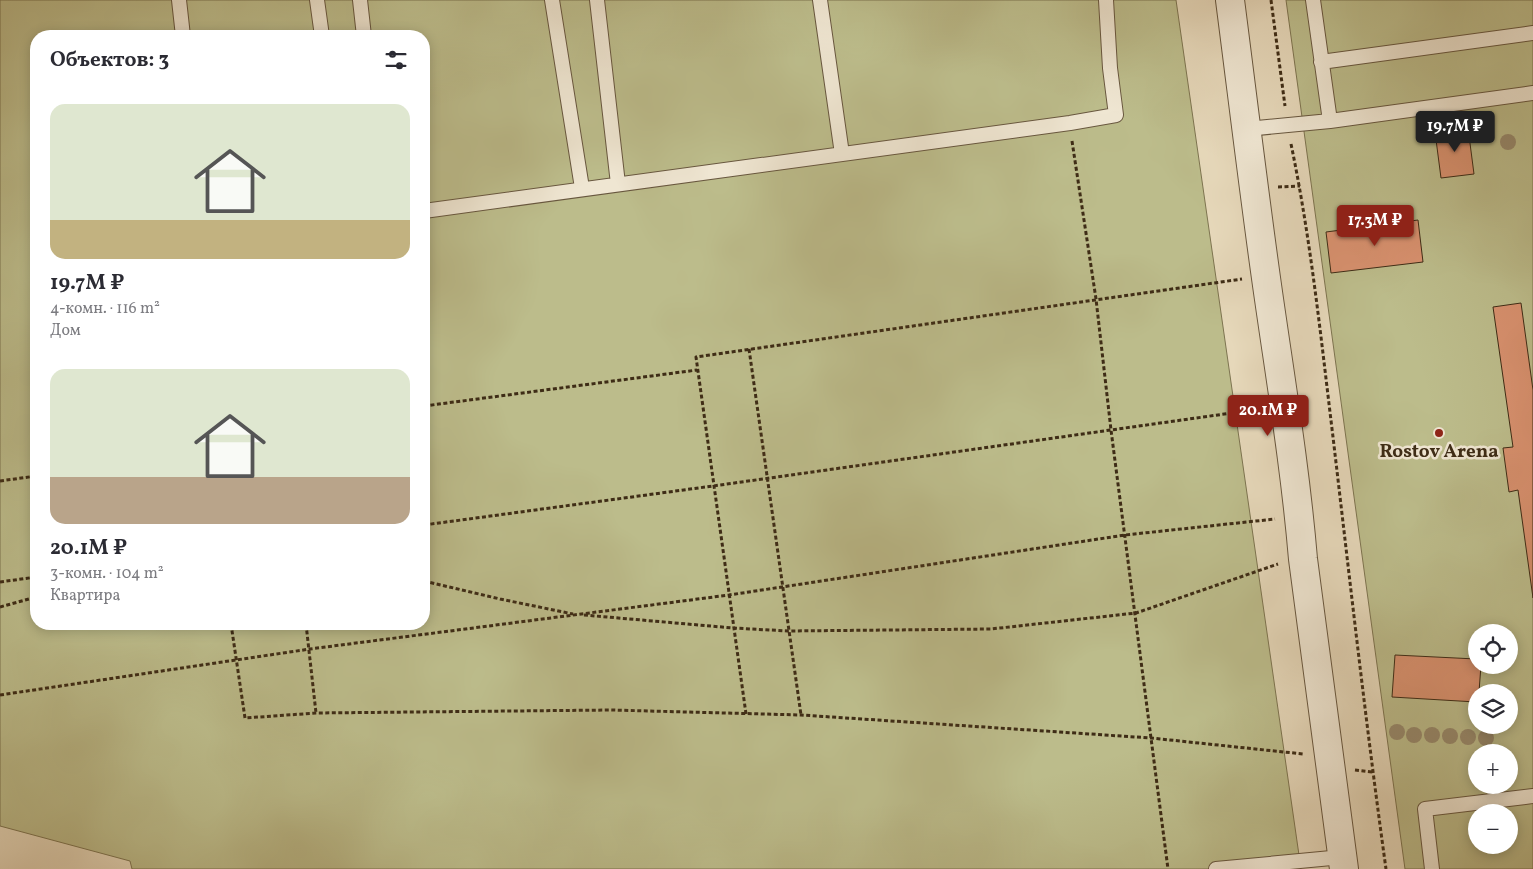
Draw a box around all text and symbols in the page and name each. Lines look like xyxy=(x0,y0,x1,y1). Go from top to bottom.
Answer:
text: Объектов: 3 xyxy=(50,46,169,75)
icon: filters xyxy=(382,46,410,74)
pin: 19.7M ₽ xyxy=(1409,110,1501,153)
text: 19.7M ₽ xyxy=(1427,116,1483,138)
icon: home xyxy=(185,136,275,226)
pin: 17.3M ₽ xyxy=(1329,204,1421,247)
text: 17.3M ₽ xyxy=(1348,210,1402,232)
text: 19.7M ₽ xyxy=(50,269,124,298)
text: 4-комн. · 116 m² xyxy=(50,298,160,320)
text: Дом xyxy=(50,320,81,342)
pin: 20.1M ₽ xyxy=(1222,394,1314,437)
text: 20.1M ₽ xyxy=(1239,400,1297,422)
icon: home xyxy=(185,401,275,491)
marker: Rostov Arena xyxy=(1433,427,1445,439)
place label: Rostov Arena xyxy=(1379,439,1499,465)
text: 20.1M ₽ xyxy=(50,534,127,563)
text: 3-комн. · 104 m² xyxy=(50,563,164,585)
text: Квартира xyxy=(50,585,120,607)
map controls xyxy=(1468,624,1518,854)
button: locate xyxy=(1468,624,1518,674)
button: layers xyxy=(1468,684,1518,734)
button: + xyxy=(1468,744,1518,794)
button: − xyxy=(1468,804,1518,854)

